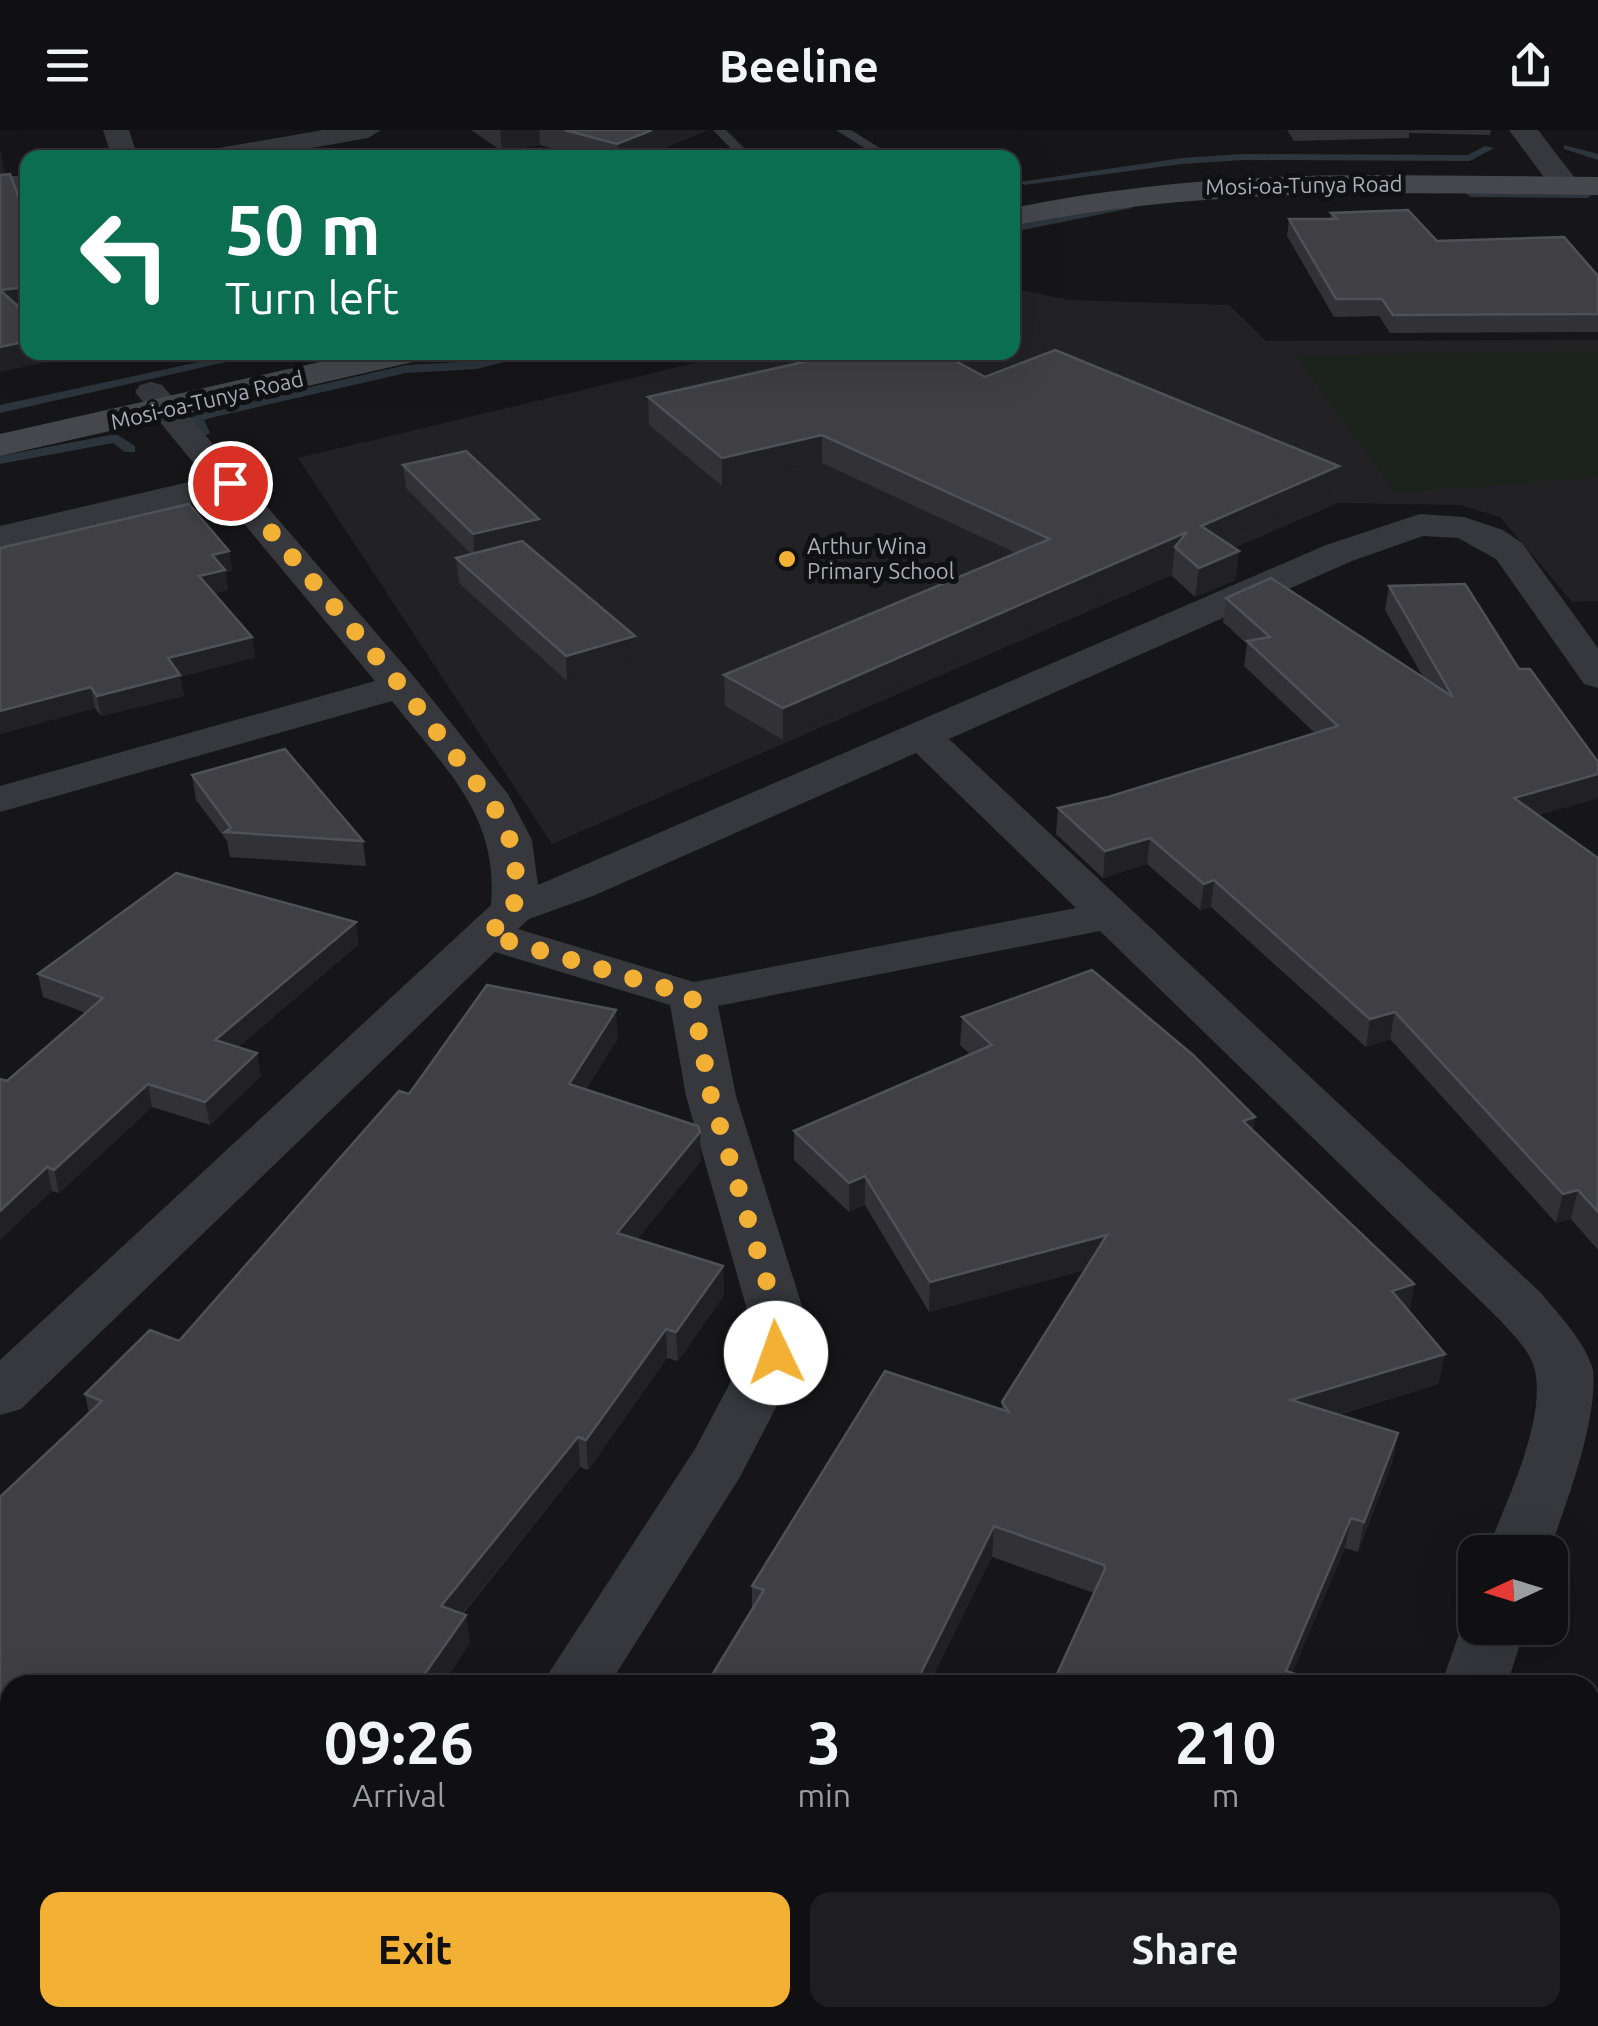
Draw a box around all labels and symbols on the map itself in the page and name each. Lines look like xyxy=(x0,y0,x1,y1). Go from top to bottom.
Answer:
street label: Mosi-oa-Tunya Road xyxy=(1205,170,1403,199)
street label: Mosi-oa-Tunya Road xyxy=(108,365,306,434)
pin xyxy=(188,441,273,526)
place label: Arthur Wina Primary School xyxy=(807,533,955,583)
marker: Arthur Wina Primary School xyxy=(776,548,798,570)
position arrow xyxy=(724,1301,828,1405)
north arrow xyxy=(1458,1535,1568,1645)

